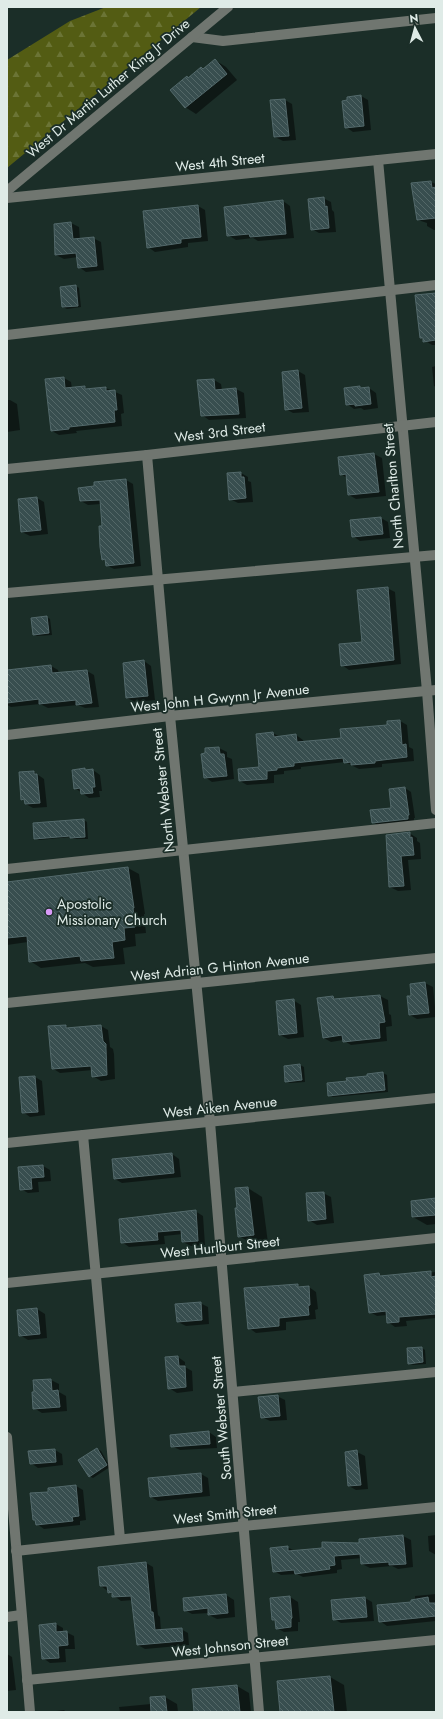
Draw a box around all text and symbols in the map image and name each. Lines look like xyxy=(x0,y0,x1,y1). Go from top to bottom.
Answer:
north arrow xyxy=(395,8,435,48)
text: N xyxy=(409,10,419,26)
street label: West Dr Martin Luther King Jr Drive xyxy=(22,13,194,163)
street label: West 4th Street xyxy=(174,147,266,177)
street label: West 3rd Street xyxy=(174,416,267,447)
street label: North Charlton Street xyxy=(377,422,408,550)
street label: West John H Gwynn Jr Avenue xyxy=(130,679,310,717)
street label: North Webster Street xyxy=(146,726,179,853)
place label: Apostolic Missionary Church xyxy=(57,894,167,930)
marker: Apostolic Missionary Church xyxy=(44,907,54,917)
street label: West Adrian G Hinton Avenue xyxy=(130,948,310,986)
street label: West Aiken Avenue xyxy=(162,1091,278,1123)
street label: West Hurlburt Street xyxy=(159,1231,281,1263)
street label: South Webster Street xyxy=(206,1355,236,1481)
street label: West Smith Street xyxy=(172,1499,278,1529)
street label: West Johnson Street xyxy=(171,1630,290,1662)

